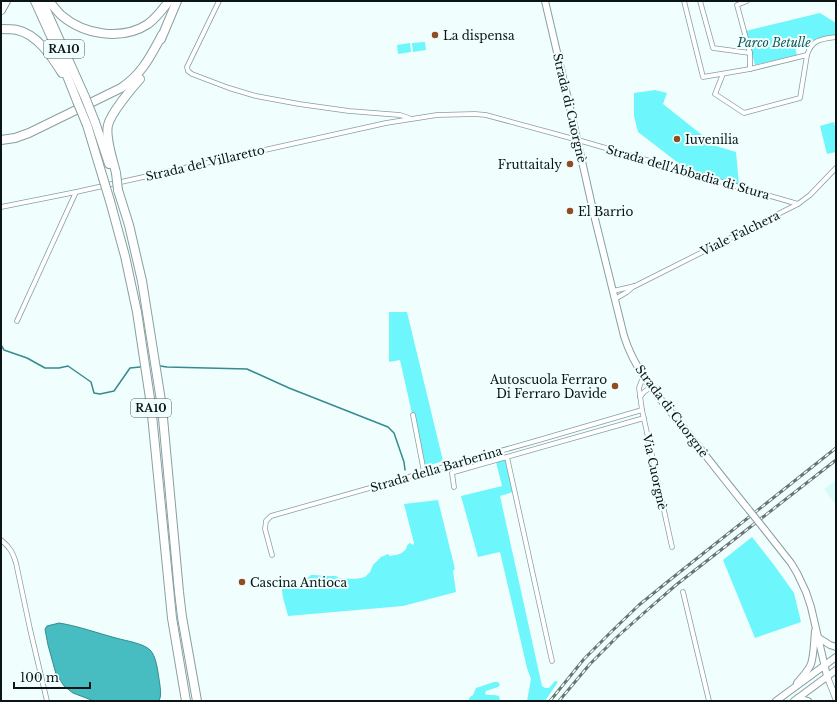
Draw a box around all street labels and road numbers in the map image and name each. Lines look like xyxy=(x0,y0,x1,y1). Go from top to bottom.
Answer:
road number: RA10 xyxy=(44,40,84,58)
street label: Strada di Cuorgnè xyxy=(550,52,590,164)
street label: Strada dell'Abbadia di Stura xyxy=(605,141,772,203)
street label: Strada del Villaretto xyxy=(144,142,266,184)
street label: Viale Falchera xyxy=(697,207,782,259)
street label: Strada di Cuorgnè xyxy=(632,362,712,460)
road number: RA10 xyxy=(131,399,171,417)
street label: Via Cuorgnè xyxy=(639,432,670,511)
street label: Strada della Barberina xyxy=(368,443,504,495)

